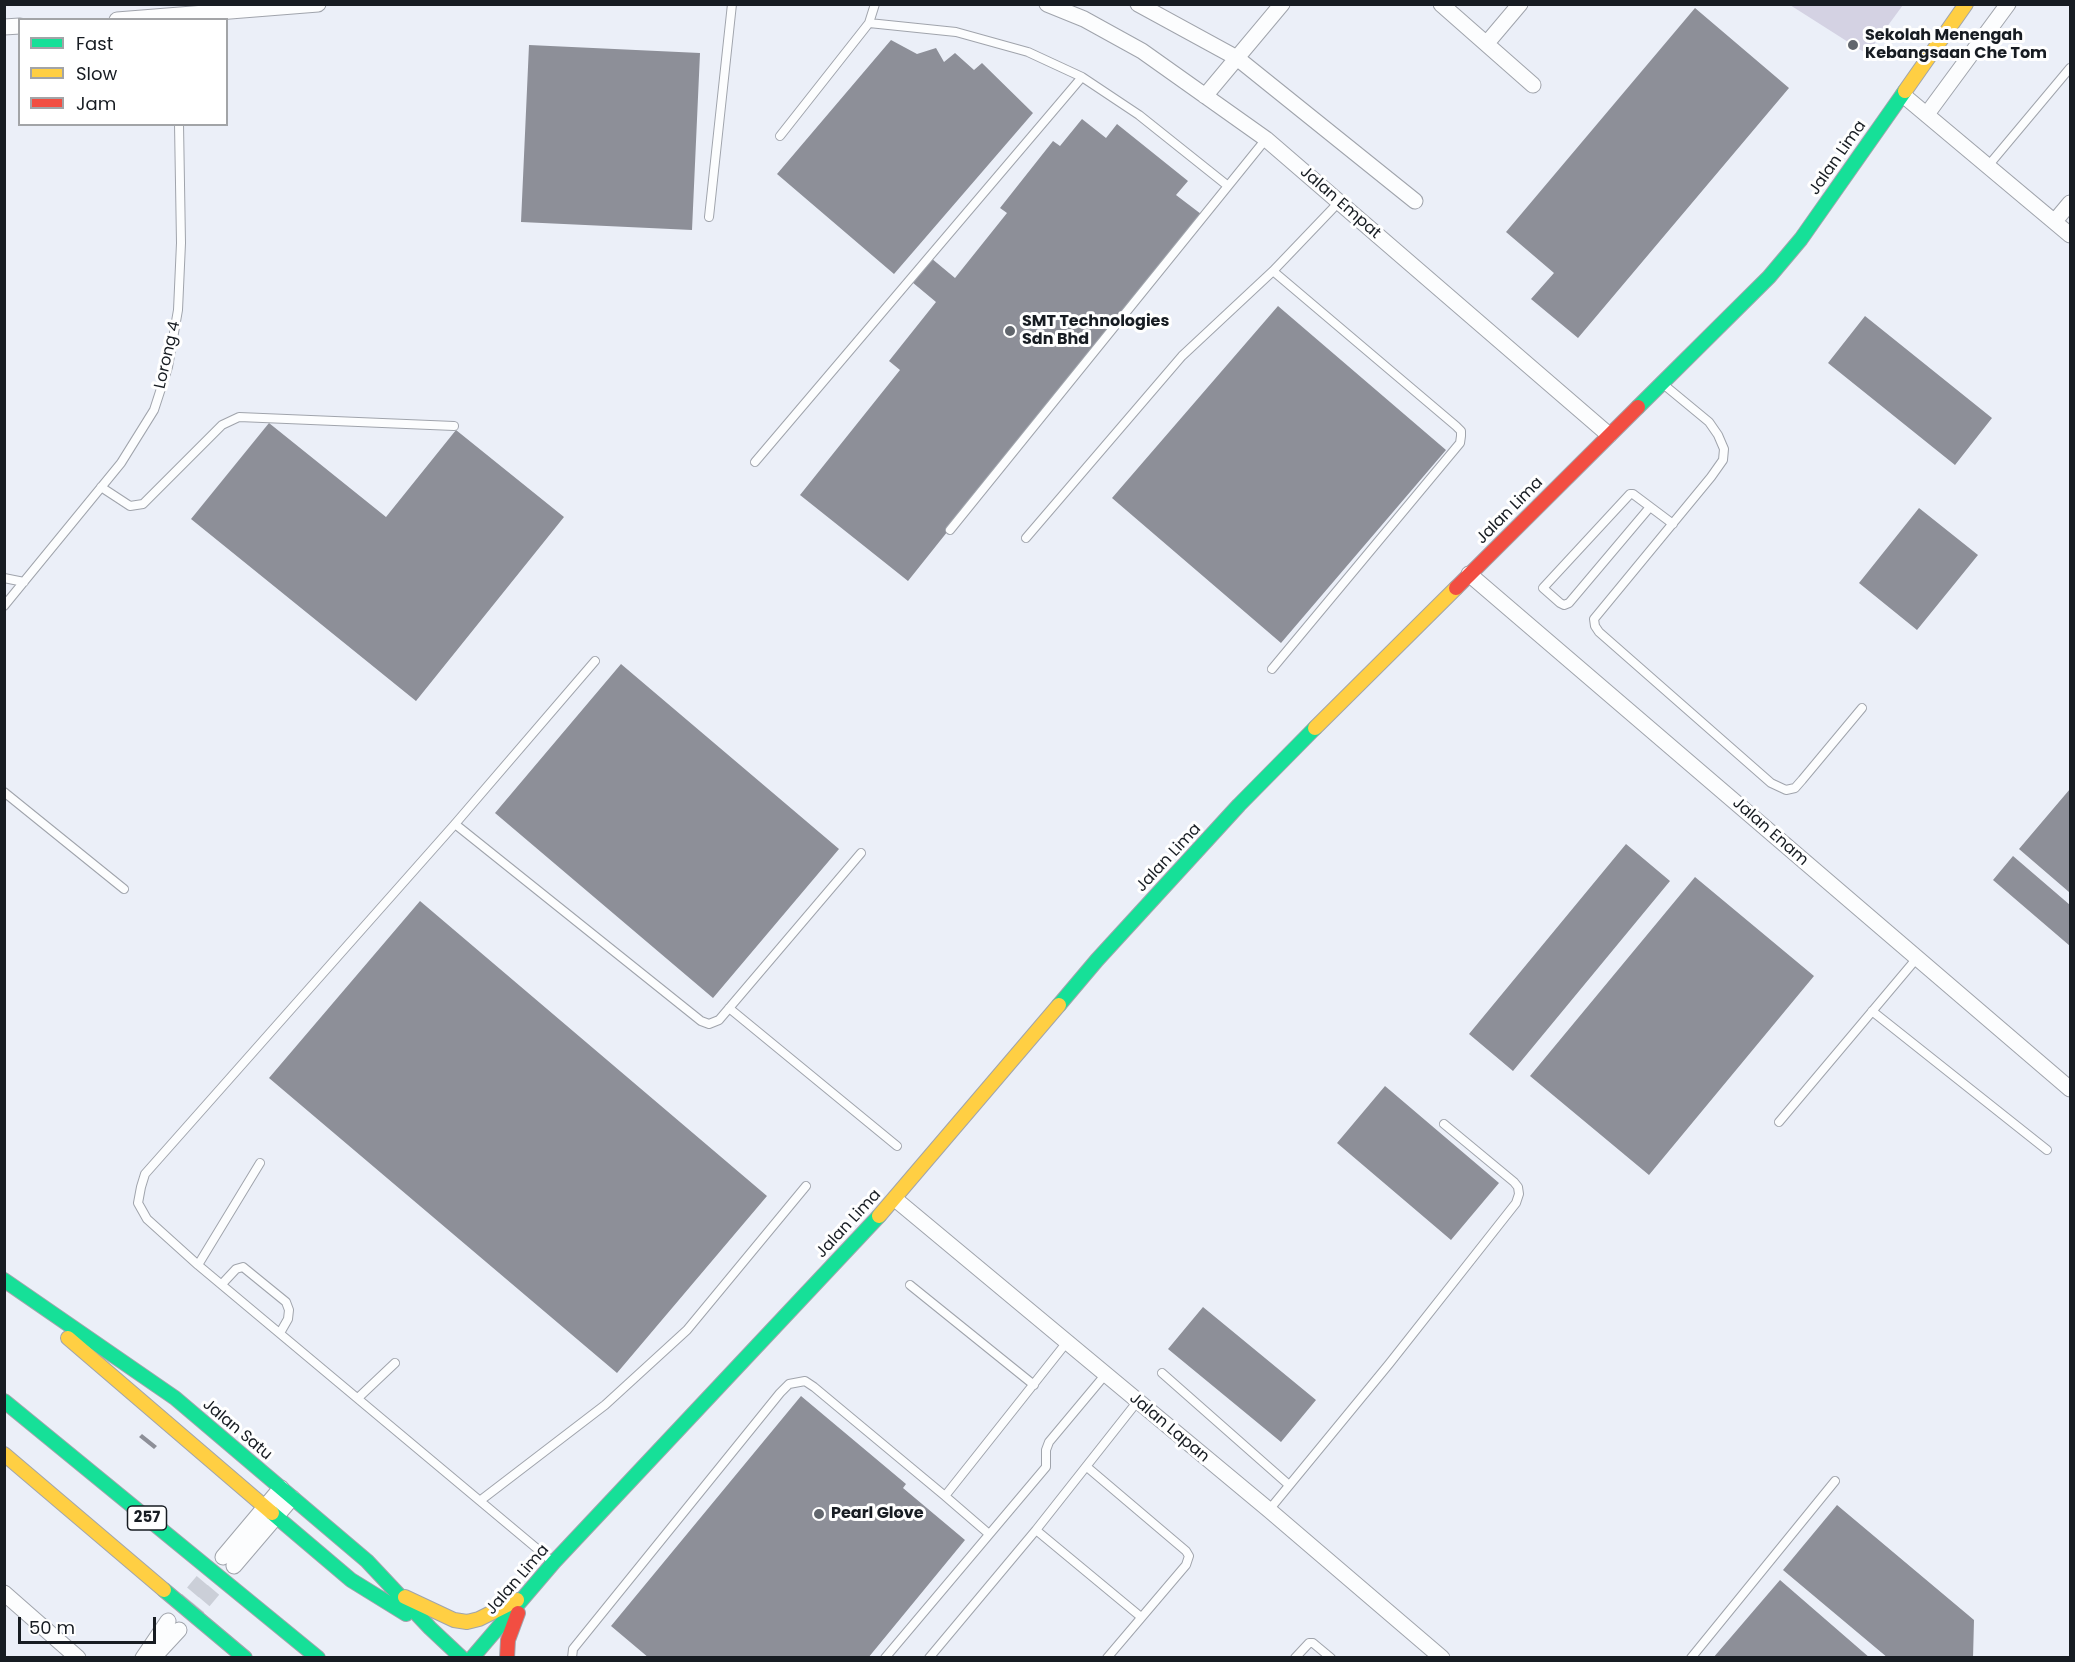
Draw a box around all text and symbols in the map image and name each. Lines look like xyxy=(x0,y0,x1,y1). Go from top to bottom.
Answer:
legend xyxy=(18,18,228,126)
place label: Sekolah Menengah Kebangsaan Che Tom xyxy=(1865,26,2047,64)
text: Fast xyxy=(76,31,113,56)
marker: Sekolah Menengah Kebangsaan Che Tom xyxy=(1846,38,1860,52)
text: Slow xyxy=(76,61,117,86)
text: Jam xyxy=(76,91,116,116)
street label: Jalan Lima xyxy=(1805,117,1871,199)
street label: Jalan Empat xyxy=(1296,163,1384,243)
place label: SMT Technologies Sdn Bhd xyxy=(1022,312,1169,350)
street label: Lorong 4 xyxy=(151,319,185,391)
marker: SMT Technologies Sdn Bhd xyxy=(1003,324,1017,338)
street label: Jalan Lima xyxy=(1473,474,1547,548)
street label: Jalan Enam xyxy=(1728,794,1812,870)
street label: Jalan Lima xyxy=(1132,820,1206,896)
street label: Jalan Lima xyxy=(812,1186,886,1262)
street label: Jalan Lapan xyxy=(1125,1389,1213,1467)
street label: Jalan Satu xyxy=(198,1395,276,1465)
place label: Pearl Glove xyxy=(831,1504,924,1524)
road number: 257 xyxy=(128,1506,166,1530)
marker: Pearl Glove xyxy=(812,1507,826,1521)
street label: Jalan Lima xyxy=(482,1541,554,1619)
scale bar xyxy=(21,1605,159,1643)
text: 50 m xyxy=(29,1615,75,1640)

